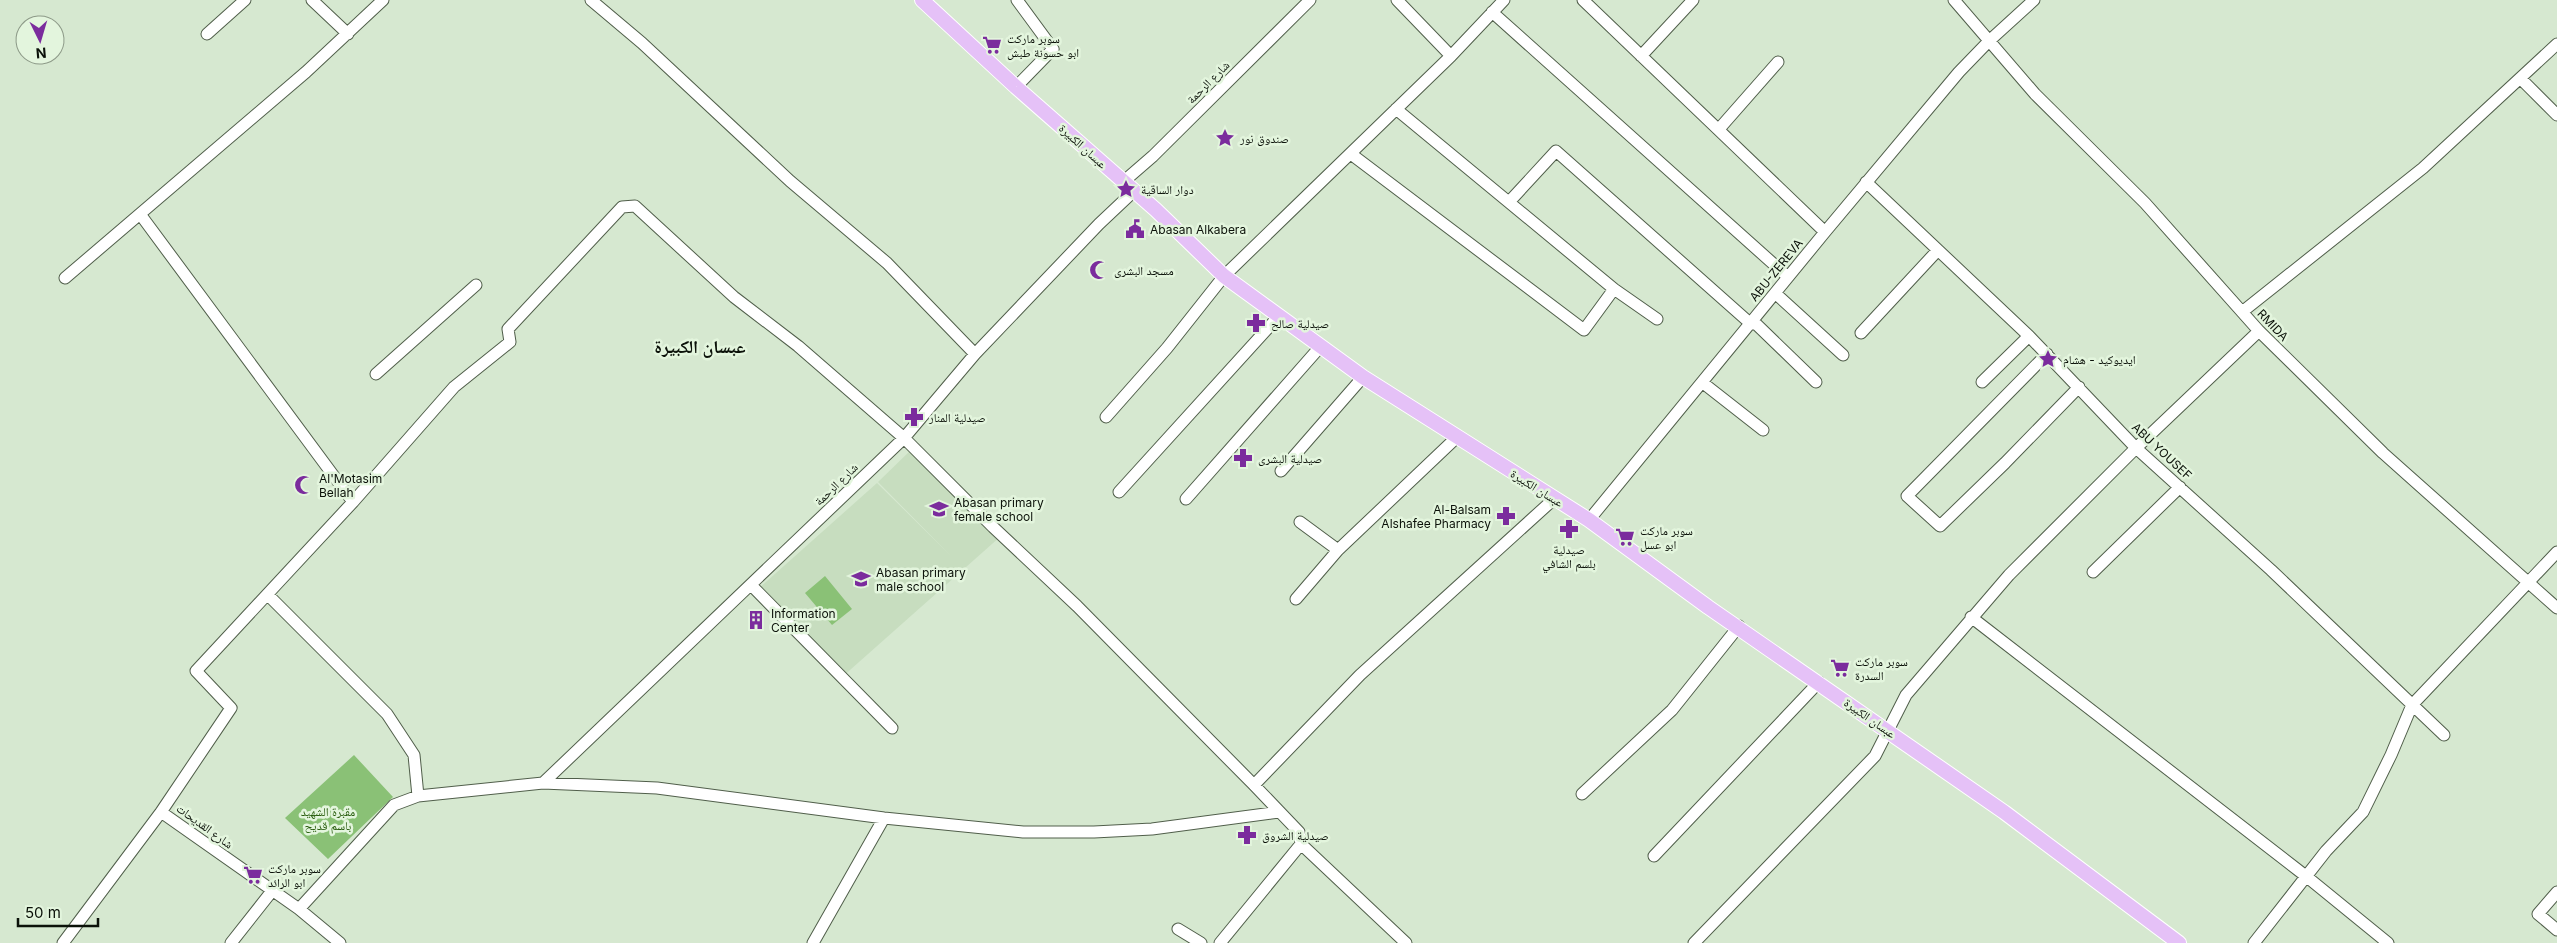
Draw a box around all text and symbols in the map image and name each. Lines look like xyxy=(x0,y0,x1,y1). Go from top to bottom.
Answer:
north arrow xyxy=(15,15,65,65)
place label: سوبر ماركت ابو حسونة طبش xyxy=(1007,31,1079,60)
supermarket icon: سوبر ماركت ابو حسونة طبش xyxy=(981,34,1003,56)
text: N xyxy=(35,45,47,62)
street label: شارع الرحمة xyxy=(1183,57,1233,107)
street label: عبسان الكبيرة xyxy=(1056,121,1110,172)
place icon: صندوق نور xyxy=(1214,127,1236,149)
place label: صندوق نور xyxy=(1239,131,1289,146)
place icon: دوار الساقية xyxy=(1115,178,1137,200)
place label: دوار الساقية xyxy=(1141,182,1194,197)
public building icon: Abasan Alkabera xyxy=(1124,218,1146,240)
place label: Abasan Alkabera xyxy=(1150,222,1246,237)
street label: ABU-ZEREVA xyxy=(1746,236,1806,304)
mosque icon: مسجد البشرى xyxy=(1088,259,1110,281)
place label: مسجد البشرى xyxy=(1114,263,1174,278)
street label: RMIDA xyxy=(2254,306,2292,344)
pharmacy icon: صيدلية صالح xyxy=(1245,312,1267,334)
place label: صيدلية صالح xyxy=(1271,316,1329,331)
district label: عبسان الكبيرة xyxy=(654,336,746,358)
place icon: ايديوكيد - هشام xyxy=(2037,348,2059,370)
place label: ايديوكيد - هشام xyxy=(2063,352,2136,368)
pharmacy icon: صيدلية المنار xyxy=(903,406,925,428)
place label: صيدلية المنار xyxy=(928,410,986,425)
street label: ABU YOUSEF xyxy=(2129,420,2195,482)
pharmacy icon: صيدلية البشرى xyxy=(1232,447,1254,469)
place label: صيدلية البشرى xyxy=(1258,451,1322,466)
street label: شارع الرحمة xyxy=(811,460,862,509)
street label: عبسان الكبيرة xyxy=(1508,466,1566,510)
place label: Al'Motasim Bellah xyxy=(319,471,382,500)
mosque icon: Al'Motasim Bellah xyxy=(293,474,315,496)
place label: Abasan primary female school xyxy=(954,495,1044,524)
school or university icon: Abasan primary female school xyxy=(928,498,950,520)
place label: Al-Balsam Alshafee Pharmacy xyxy=(1381,502,1491,531)
pharmacy icon: Al-Balsam Alshafee Pharmacy xyxy=(1495,505,1517,527)
pharmacy icon: صيدلية بلسم الشافي xyxy=(1558,518,1580,540)
place label: سوبر ماركت ابو عسل xyxy=(1640,523,1693,552)
supermarket icon: سوبر ماركت ابو عسل xyxy=(1614,526,1636,548)
place label: صيدلية بلسم الشافي xyxy=(1542,542,1596,574)
place label: Abasan primary male school xyxy=(876,565,966,594)
school or university icon: Abasan primary male school xyxy=(850,568,872,590)
place label: Information Center xyxy=(771,606,836,635)
building icon: Information Center xyxy=(745,609,767,631)
place label: سوبر ماركت السدرة xyxy=(1855,654,1908,683)
supermarket icon: سوبر ماركت السدرة xyxy=(1829,657,1851,679)
street label: عبسان الكبيرة xyxy=(1841,695,1899,741)
street label: شارع القديحات xyxy=(173,800,236,852)
park label: مقبرة الشهيد باسم قديح xyxy=(301,804,355,834)
pharmacy icon: صيدلية الشروق xyxy=(1236,824,1258,846)
place label: صيدلية الشروق xyxy=(1262,828,1329,843)
place label: سوبر ماركت ابو الرائد xyxy=(268,861,321,890)
supermarket icon: سوبر ماركت ابو الرائد xyxy=(242,864,264,886)
scale bar xyxy=(18,896,98,928)
text: 50 m xyxy=(25,903,61,922)

